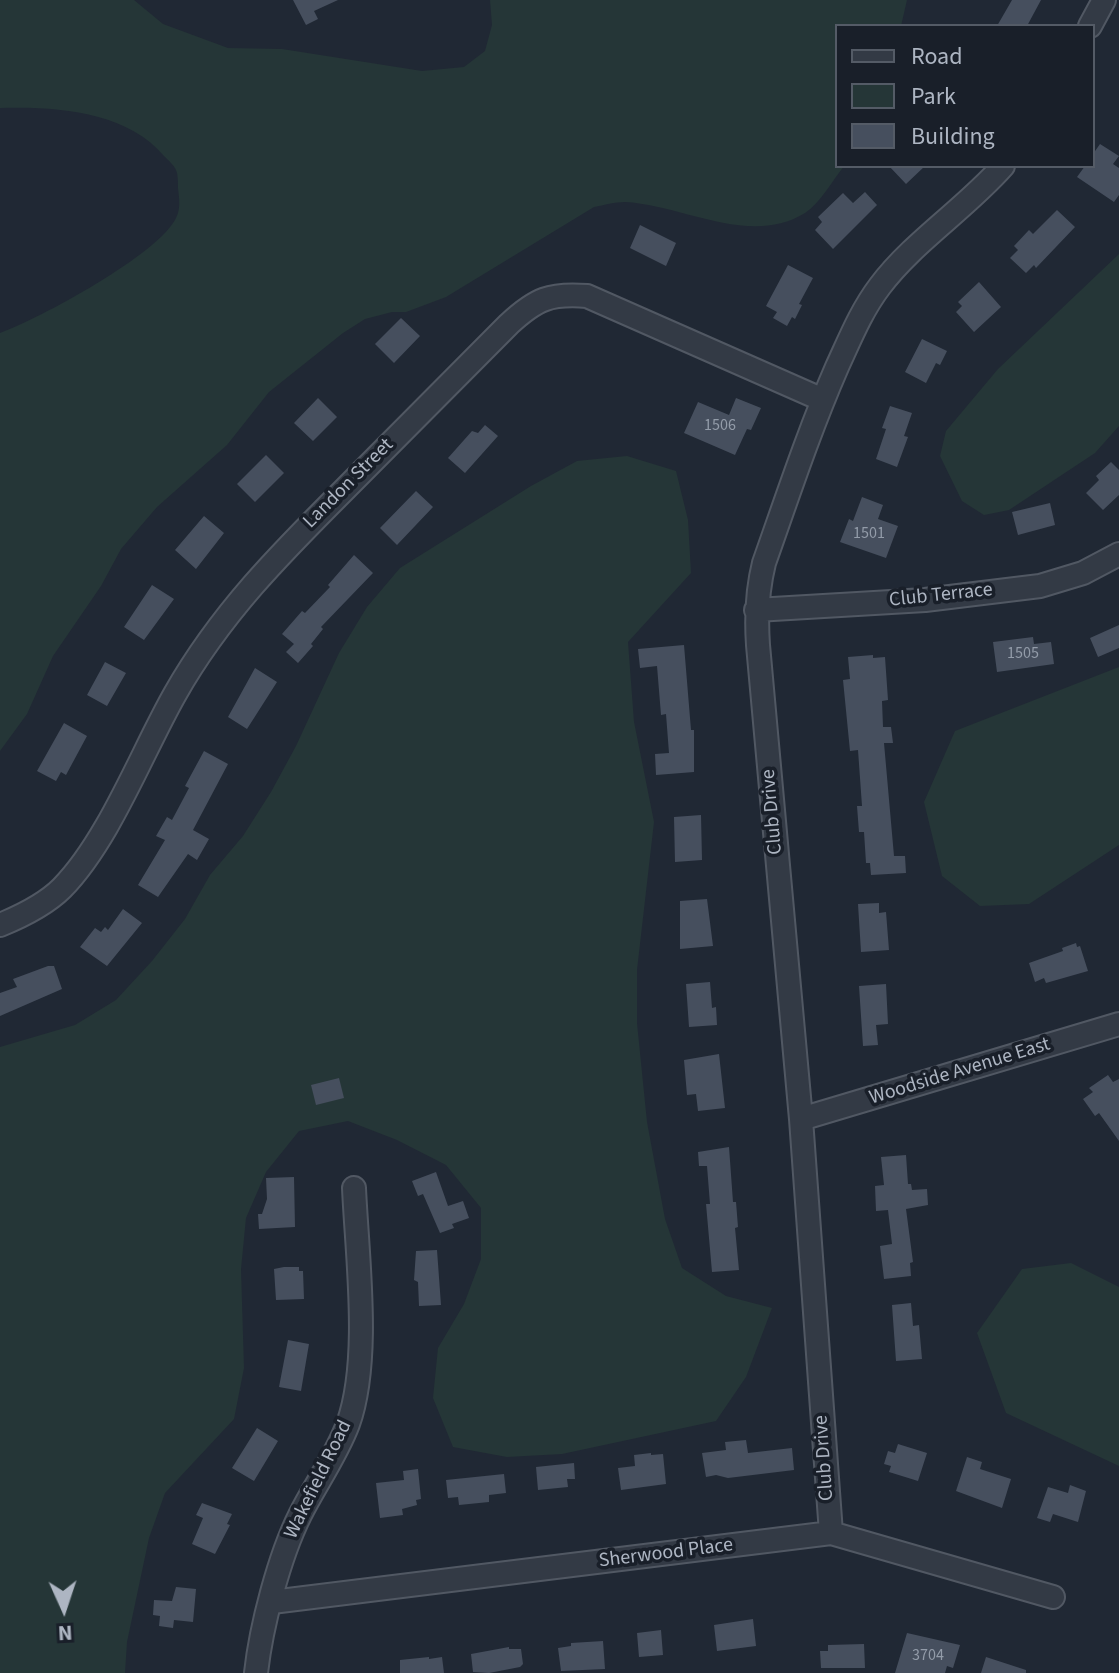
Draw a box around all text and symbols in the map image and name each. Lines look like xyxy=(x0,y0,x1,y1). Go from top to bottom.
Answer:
legend xyxy=(835,24,1095,168)
text: Road xyxy=(911,39,963,74)
text: Park xyxy=(911,79,956,114)
text: Building xyxy=(911,119,995,154)
house number: 1506 xyxy=(704,416,736,436)
street label: Landon Street xyxy=(299,434,399,534)
house number: 1501 xyxy=(853,524,885,544)
street label: Club Terrace xyxy=(888,579,994,613)
house number: 1505 xyxy=(1007,644,1039,664)
street label: Club Drive xyxy=(757,768,789,856)
street label: Woodside Avenue East xyxy=(867,1033,1053,1111)
street label: Club Drive xyxy=(810,1414,840,1502)
street label: Wakefield Road xyxy=(280,1417,358,1543)
street label: Sherwood Place xyxy=(598,1534,734,1574)
north arrow xyxy=(24,1569,104,1649)
text: N xyxy=(57,1617,73,1649)
house number: 3704 xyxy=(912,1646,944,1666)

